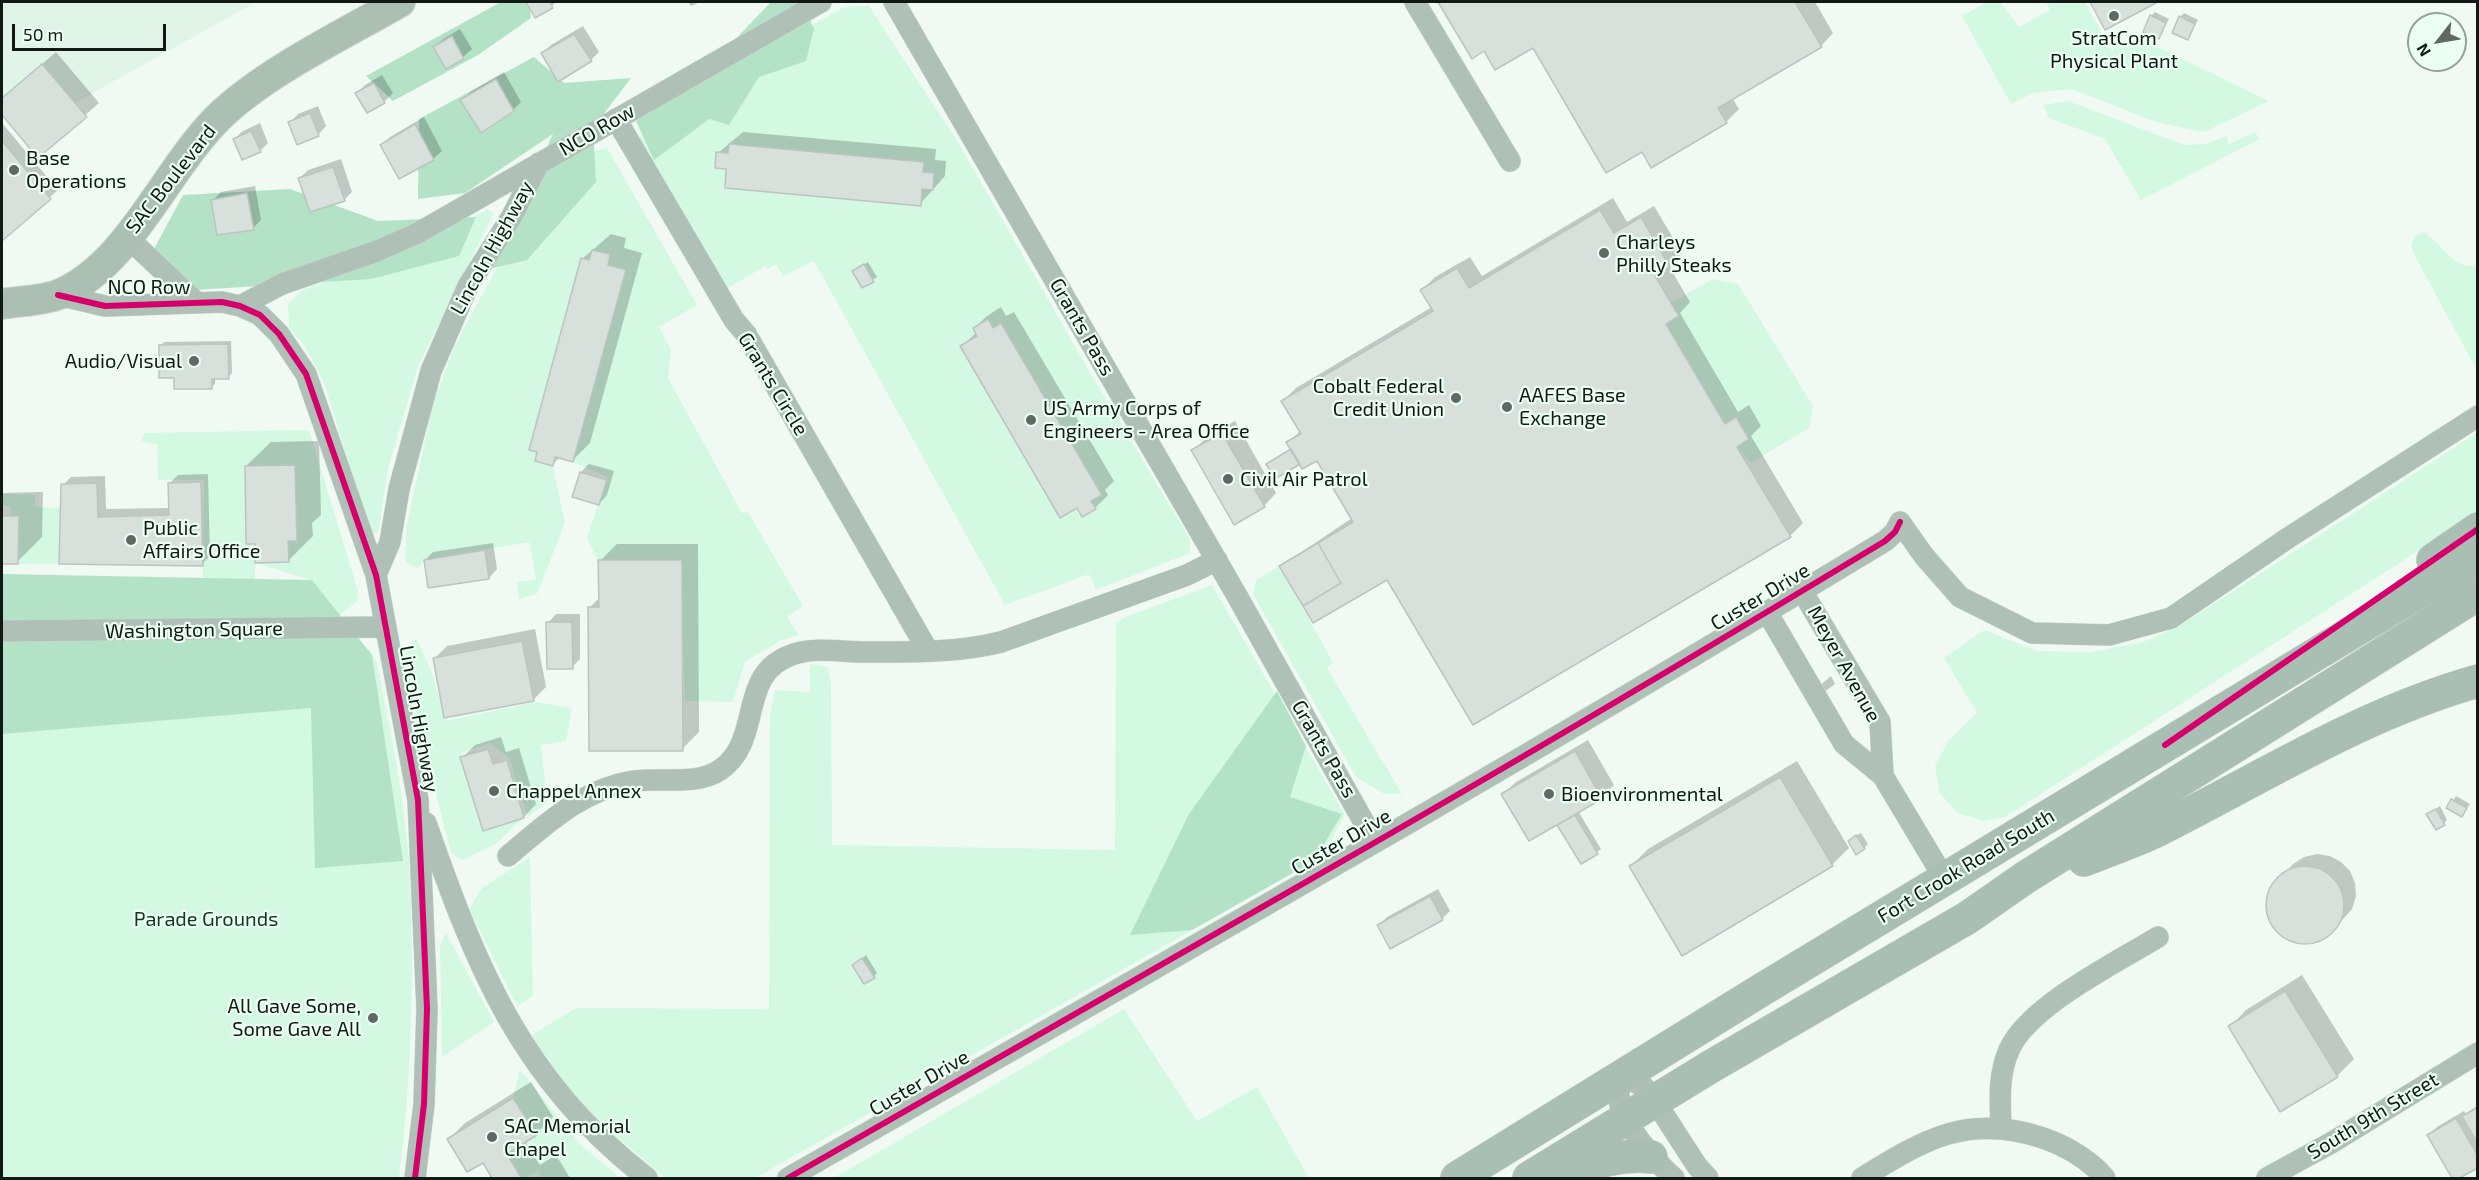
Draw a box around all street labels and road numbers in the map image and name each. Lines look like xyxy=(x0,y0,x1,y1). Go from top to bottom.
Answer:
street label: NCO Row xyxy=(555,99,639,161)
street label: SAC Boulevard xyxy=(121,120,221,238)
street label: Lincoln Highway xyxy=(445,177,539,319)
street label: Grants Pass xyxy=(1044,274,1120,380)
street label: NCO Row xyxy=(107,275,191,299)
street label: Grants Circle xyxy=(733,328,813,440)
street label: Custer Drive xyxy=(1706,558,1814,636)
street label: Meyer Avenue xyxy=(1802,602,1886,726)
street label: Washington Square xyxy=(105,616,283,644)
street label: Lincoln Highway xyxy=(394,644,444,794)
street label: Grants Pass xyxy=(1286,696,1362,802)
street label: Custer Drive xyxy=(1287,804,1395,880)
street label: Fort Crook Road South xyxy=(1873,804,2059,928)
street label: Custer Drive xyxy=(865,1045,973,1121)
street label: South 9th Street xyxy=(2303,1067,2443,1165)

